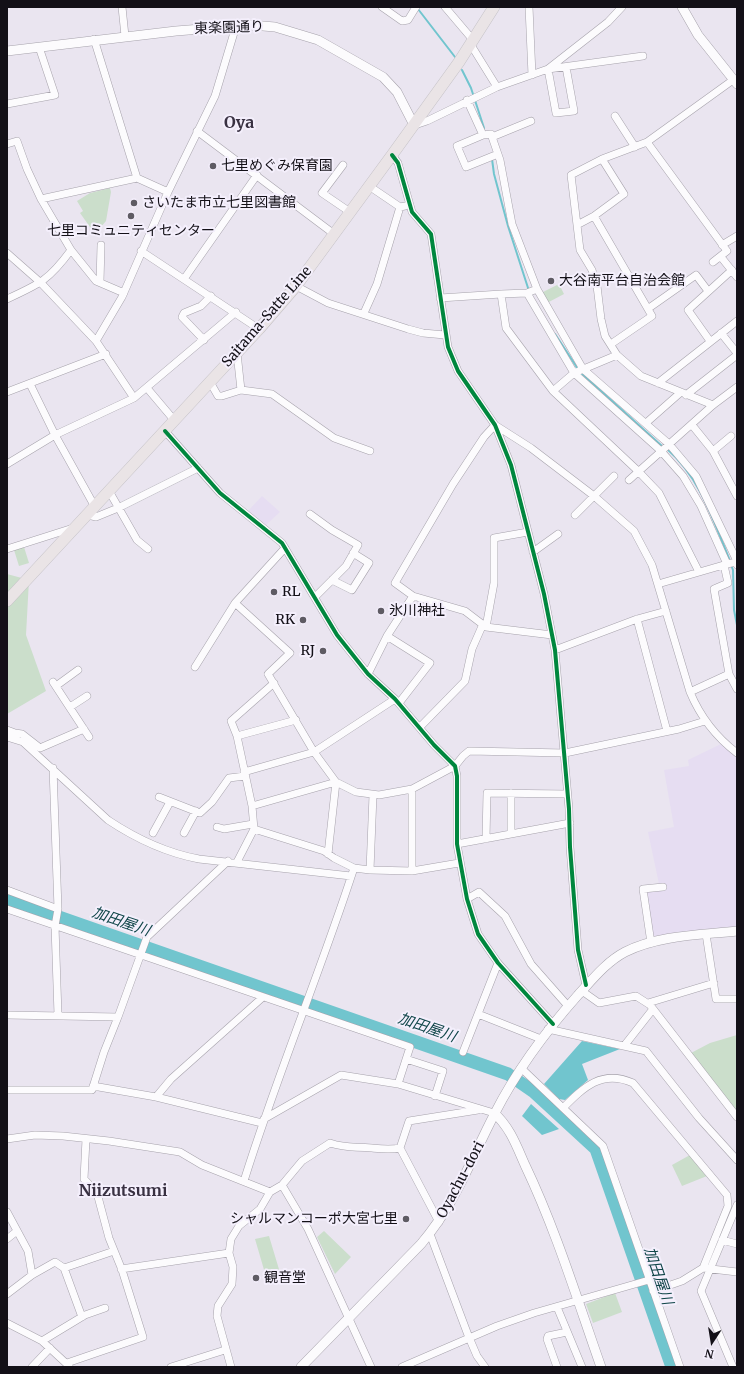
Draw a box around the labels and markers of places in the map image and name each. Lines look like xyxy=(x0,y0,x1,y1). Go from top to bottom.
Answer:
place label: 七里めぐみ保育園 xyxy=(221,158,333,174)
marker: 七里めぐみ保育園 xyxy=(208,161,218,171)
place label: さいたま市立七里図書館 xyxy=(142,195,296,211)
marker: さいたま市立七里図書館 xyxy=(129,198,139,208)
marker: 七里コミュニティセンター xyxy=(126,211,136,221)
place label: 七里コミュニティセンター xyxy=(47,223,215,239)
place label: 大谷南平台自治会館 xyxy=(559,273,685,289)
marker: 大谷南平台自治会館 xyxy=(546,276,556,286)
place label: RL xyxy=(282,584,300,600)
marker: RL xyxy=(269,587,279,597)
place label: 氷川神社 xyxy=(389,603,445,619)
marker: 氷川神社 xyxy=(376,606,386,616)
place label: RK xyxy=(275,612,295,628)
marker: RK xyxy=(298,615,308,625)
place label: RJ xyxy=(300,643,315,659)
marker: RJ xyxy=(318,646,328,656)
place label: シャルマンコーポ大宮七里 xyxy=(230,1211,398,1227)
marker: シャルマンコーポ大宮七里 xyxy=(401,1214,411,1224)
place label: 観音堂 xyxy=(264,1270,306,1286)
marker: 観音堂 xyxy=(251,1273,261,1283)

